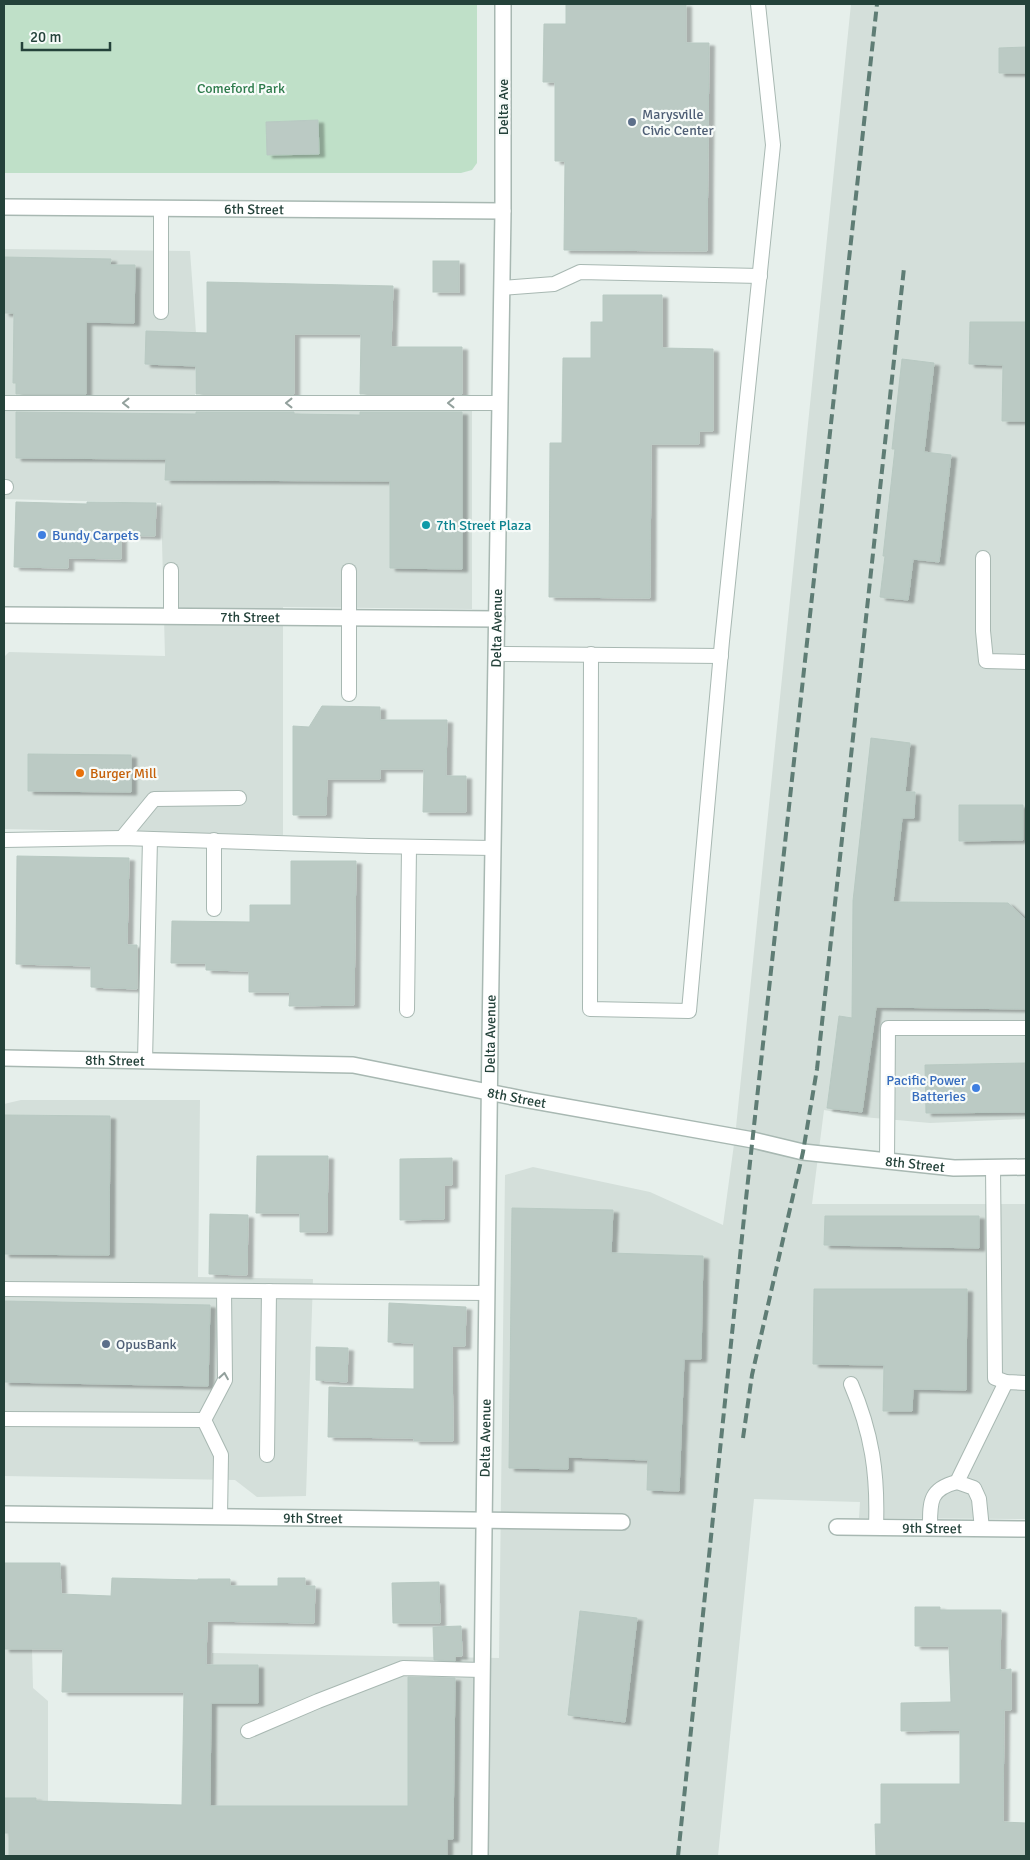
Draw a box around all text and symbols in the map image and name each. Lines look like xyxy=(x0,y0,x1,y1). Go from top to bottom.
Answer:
scale bar xyxy=(22,20,110,52)
text: 20 m xyxy=(30,28,61,46)
street label: Delta Ave xyxy=(495,79,512,135)
park label: Comeford Park xyxy=(197,80,285,97)
place label: Marysville Civic Center xyxy=(642,106,715,139)
marker: Marysville Civic Center xyxy=(626,116,638,128)
street label: 6th Street xyxy=(224,200,284,218)
one-way arrow xyxy=(122,398,130,408)
one-way arrow xyxy=(284,398,292,408)
one-way arrow xyxy=(447,398,454,408)
place label: 7th Street Plaza xyxy=(436,517,531,534)
marker: 7th Street Plaza xyxy=(420,519,432,531)
place label: Bundy Carpets xyxy=(52,527,139,544)
marker: Bundy Carpets xyxy=(36,529,48,541)
street label: Delta Avenue xyxy=(487,589,506,668)
street label: 7th Street xyxy=(220,608,280,626)
place label: Burger Mill xyxy=(90,765,157,782)
marker: Burger Mill xyxy=(74,767,86,779)
street label: Delta Avenue xyxy=(481,994,499,1074)
street label: 8th Street xyxy=(85,1051,145,1069)
place label: Pacific Power Batteries xyxy=(886,1072,967,1105)
marker: Pacific Power Batteries xyxy=(970,1082,982,1094)
street label: 8th Street xyxy=(486,1084,548,1112)
street label: 8th Street xyxy=(884,1152,946,1175)
place label: OpusBank xyxy=(116,1336,177,1353)
marker: OpusBank xyxy=(100,1338,112,1350)
one-way arrow xyxy=(218,1372,229,1380)
street label: Delta Avenue xyxy=(476,1398,494,1478)
street label: 9th Street xyxy=(283,1509,343,1527)
street label: 9th Street xyxy=(902,1519,962,1537)

